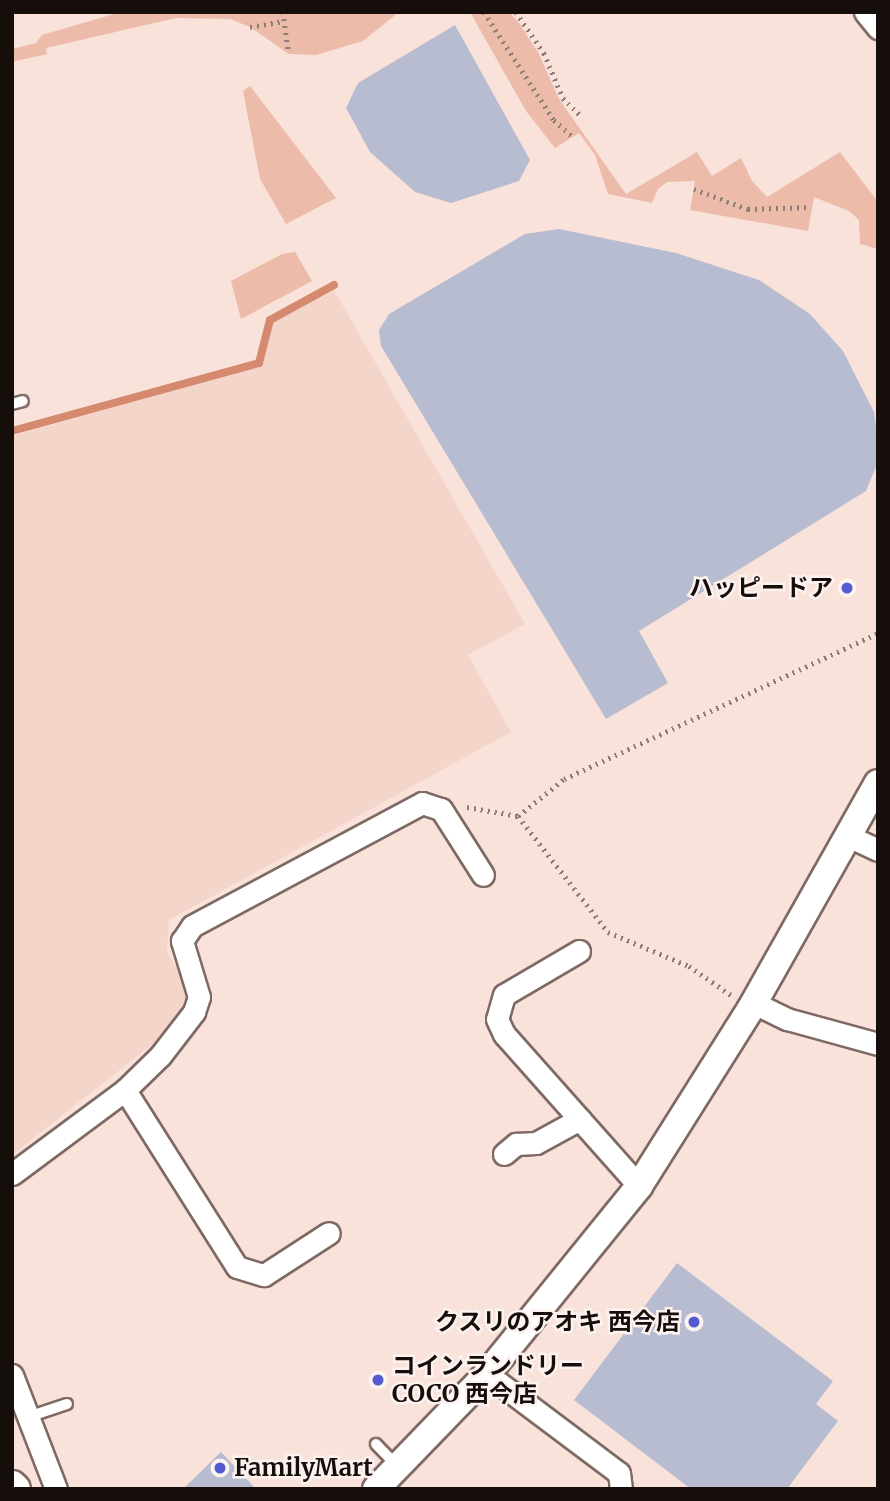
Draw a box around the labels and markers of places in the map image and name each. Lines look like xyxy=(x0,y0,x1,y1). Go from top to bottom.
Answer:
place label: ハッピードア xyxy=(689,574,833,602)
marker: ハッピードア xyxy=(839,580,855,596)
place label: クスリのアオキ 西今店 xyxy=(434,1308,680,1336)
marker: クスリのアオキ 西今店 xyxy=(686,1314,702,1330)
place label: コインランドリー COCO 西今店 xyxy=(392,1352,584,1408)
marker: コインランドリー COCO 西今店 xyxy=(370,1372,386,1388)
place label: FamilyMart xyxy=(234,1454,373,1482)
marker: FamilyMart xyxy=(212,1460,228,1476)

